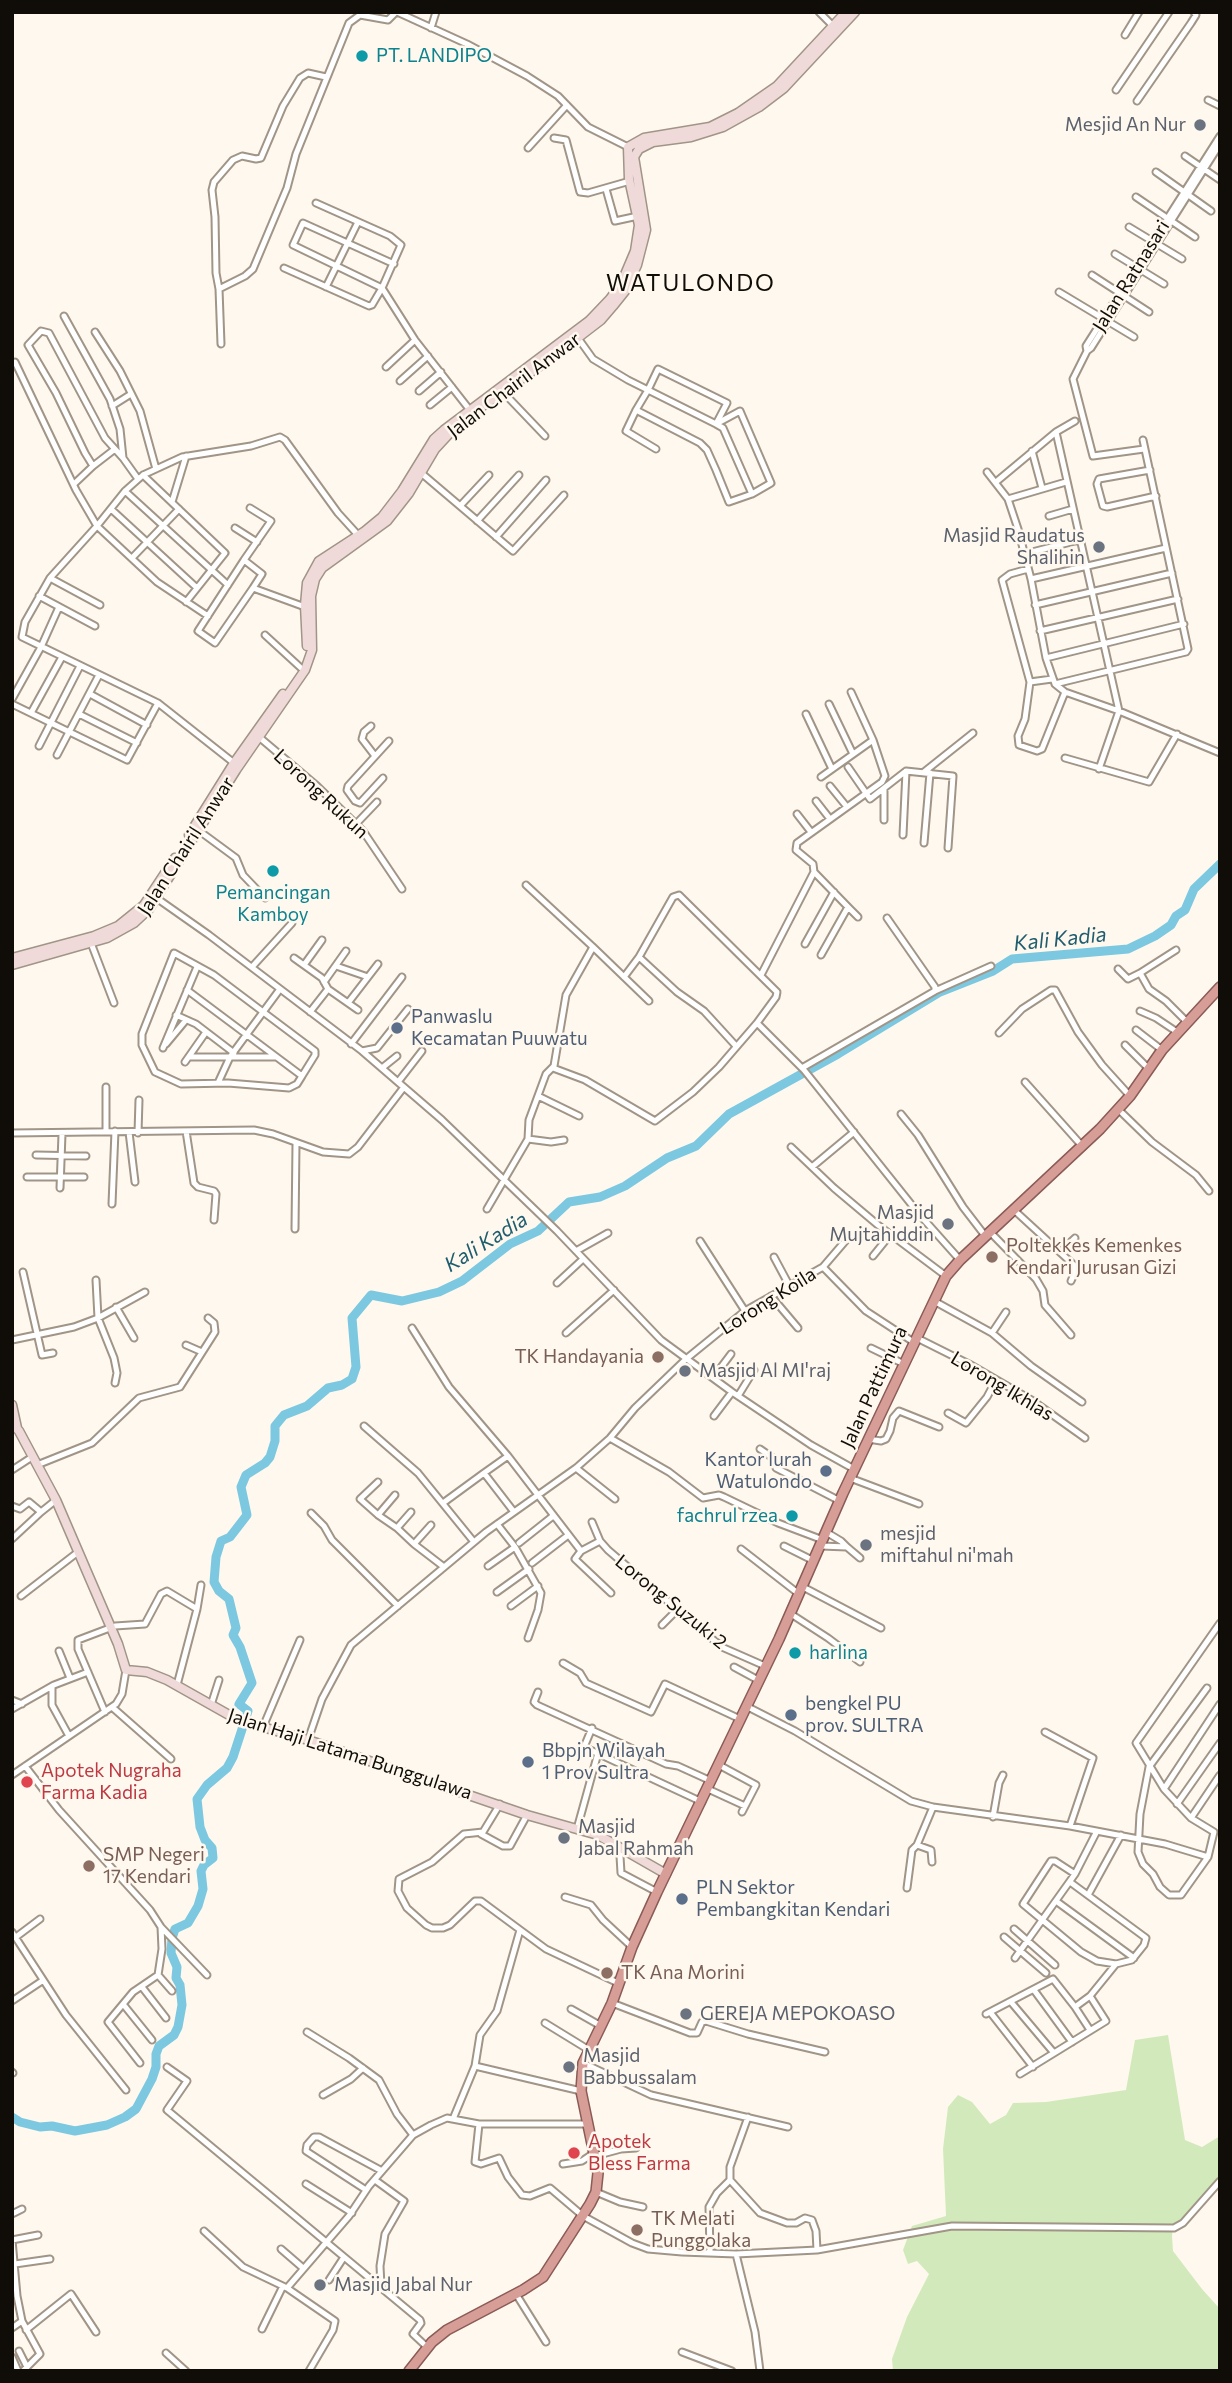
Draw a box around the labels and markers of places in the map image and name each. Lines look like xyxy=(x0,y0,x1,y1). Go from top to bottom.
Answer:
place label: PT. LANDIPO xyxy=(376,45,492,67)
marker: PT. LANDIPO xyxy=(354,48,370,64)
place label: Mesjid An Nur xyxy=(1065,114,1186,136)
marker: Mesjid An Nur xyxy=(1192,117,1208,133)
place label: Masjid Raudatus Shalihin xyxy=(943,525,1085,569)
marker: Masjid Raudatus Shalihin xyxy=(1091,539,1107,555)
marker: Pemancingan Kamboy xyxy=(265,863,281,879)
place label: Pemancingan Kamboy xyxy=(215,882,331,926)
place label: Panwaslu Kecamatan Puuwatu xyxy=(411,1006,588,1050)
marker: Panwaslu Kecamatan Puuwatu xyxy=(389,1020,405,1036)
place label: Masjid Mujtahiddin xyxy=(829,1202,934,1246)
marker: Masjid Mujtahiddin xyxy=(940,1216,956,1232)
place label: Poltekkes Kemenkes Kendari Jurusan Gizi xyxy=(1006,1235,1182,1279)
marker: Poltekkes Kemenkes Kendari Jurusan Gizi xyxy=(984,1249,1000,1265)
place label: TK Handayania xyxy=(514,1346,644,1368)
marker: TK Handayania xyxy=(650,1349,666,1365)
place label: Masjid Al MI'raj xyxy=(699,1360,831,1382)
marker: Masjid Al MI'raj xyxy=(677,1363,693,1379)
place label: Kantor lurah Watulondo xyxy=(705,1449,812,1493)
marker: Kantor lurah Watulondo xyxy=(818,1463,834,1479)
place label: fachrul rzea xyxy=(677,1505,778,1527)
marker: fachrul rzea xyxy=(784,1508,800,1524)
place label: mesjid miftahul ni'mah xyxy=(880,1523,1014,1567)
marker: mesjid miftahul ni'mah xyxy=(858,1537,874,1553)
place label: harlina xyxy=(809,1642,868,1664)
marker: harlina xyxy=(787,1645,803,1661)
place label: bengkel PU prov. SULTRA xyxy=(805,1693,924,1737)
marker: bengkel PU prov. SULTRA xyxy=(783,1707,799,1723)
place label: Bbpjn Wilayah 1 Prov Sultra xyxy=(542,1740,665,1784)
marker: Bbpjn Wilayah 1 Prov Sultra xyxy=(520,1754,536,1770)
place label: Apotek Nugraha Farma Kadia xyxy=(41,1760,182,1804)
marker: Apotek Nugraha Farma Kadia xyxy=(19,1774,35,1790)
place label: Masjid Jabal Rahmah xyxy=(578,1816,694,1860)
marker: Masjid Jabal Rahmah xyxy=(556,1830,572,1846)
place label: SMP Negeri 17 Kendari xyxy=(103,1844,205,1888)
marker: SMP Negeri 17 Kendari xyxy=(81,1858,97,1874)
place label: PLN Sektor Pembangkitan Kendari xyxy=(696,1877,890,1921)
marker: PLN Sektor Pembangkitan Kendari xyxy=(674,1891,690,1907)
place label: TK Ana Morini xyxy=(621,1962,745,1984)
marker: TK Ana Morini xyxy=(599,1965,615,1981)
place label: GEREJA MEPOKOASO xyxy=(700,2003,895,2025)
marker: GEREJA MEPOKOASO xyxy=(678,2006,694,2022)
place label: Masjid Babbussalam xyxy=(583,2045,697,2089)
marker: Masjid Babbussalam xyxy=(561,2059,577,2075)
place label: Apotek Bless Farma xyxy=(588,2131,691,2175)
marker: Apotek Bless Farma xyxy=(566,2145,582,2161)
place label: TK Melati Punggolaka xyxy=(651,2208,751,2252)
marker: TK Melati Punggolaka xyxy=(629,2222,645,2238)
place label: Masjid Jabal Nur xyxy=(334,2274,473,2296)
marker: Masjid Jabal Nur xyxy=(312,2277,328,2293)

